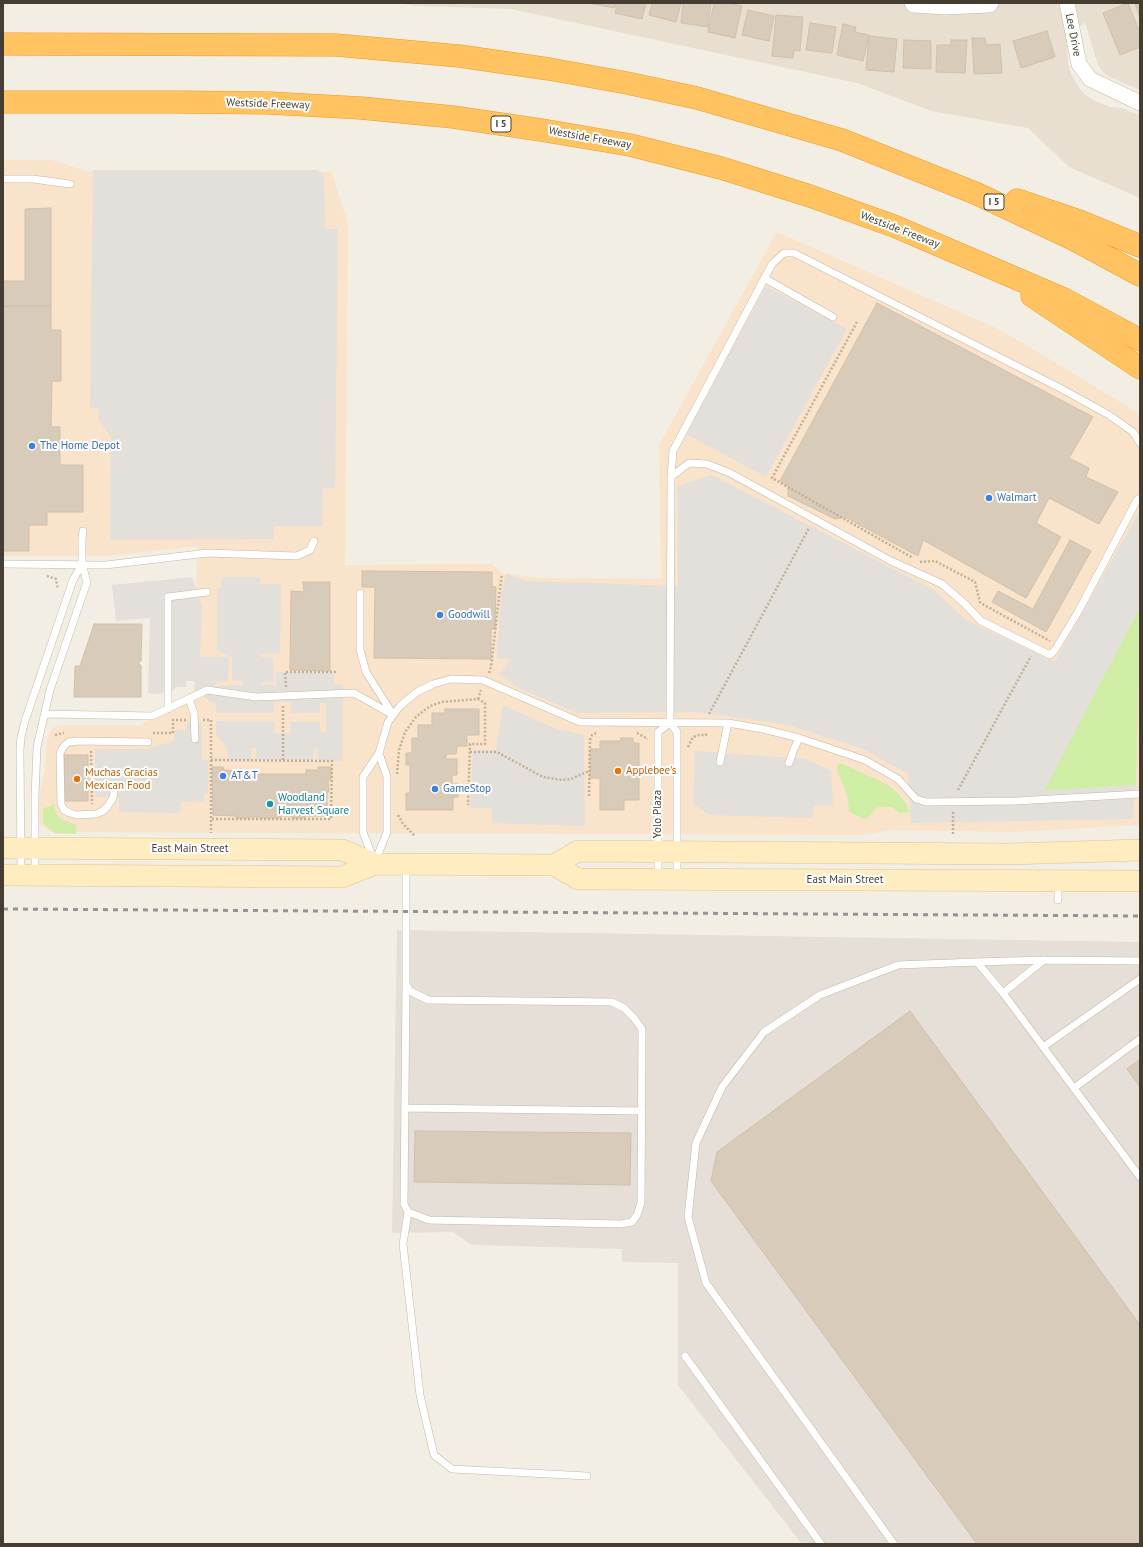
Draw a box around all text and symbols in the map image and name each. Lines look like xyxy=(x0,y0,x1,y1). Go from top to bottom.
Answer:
street label: Lee Drive xyxy=(1062,12,1084,58)
street label: Westside Freeway xyxy=(226,96,310,112)
road number: I 5 xyxy=(491,116,511,132)
street label: Westside Freeway xyxy=(548,124,632,152)
road number: I 5 xyxy=(984,194,1004,210)
street label: Westside Freeway xyxy=(859,209,941,251)
place label: The Home Depot xyxy=(40,439,120,453)
marker: The Home Depot xyxy=(27,441,37,451)
place label: Walmart xyxy=(997,491,1037,505)
marker: Walmart xyxy=(984,493,994,503)
place label: Goodwill xyxy=(448,608,490,622)
marker: Goodwill xyxy=(435,610,445,620)
place label: Applebee's xyxy=(626,764,676,778)
place label: Muchas Gracias Mexican Food xyxy=(85,766,158,792)
marker: Applebee's xyxy=(613,766,623,776)
place label: AT&T xyxy=(231,769,258,783)
marker: AT&T xyxy=(218,771,228,781)
marker: Muchas Gracias Mexican Food xyxy=(72,774,82,784)
place label: GameStop xyxy=(443,782,491,796)
marker: GameStop xyxy=(430,784,440,794)
street label: Yolo Plaza xyxy=(651,790,665,838)
place label: Woodland Harvest Square xyxy=(278,791,349,817)
marker: Woodland Harvest Square xyxy=(265,799,275,809)
street label: East Main Street xyxy=(152,842,228,856)
street label: East Main Street xyxy=(807,873,883,887)

